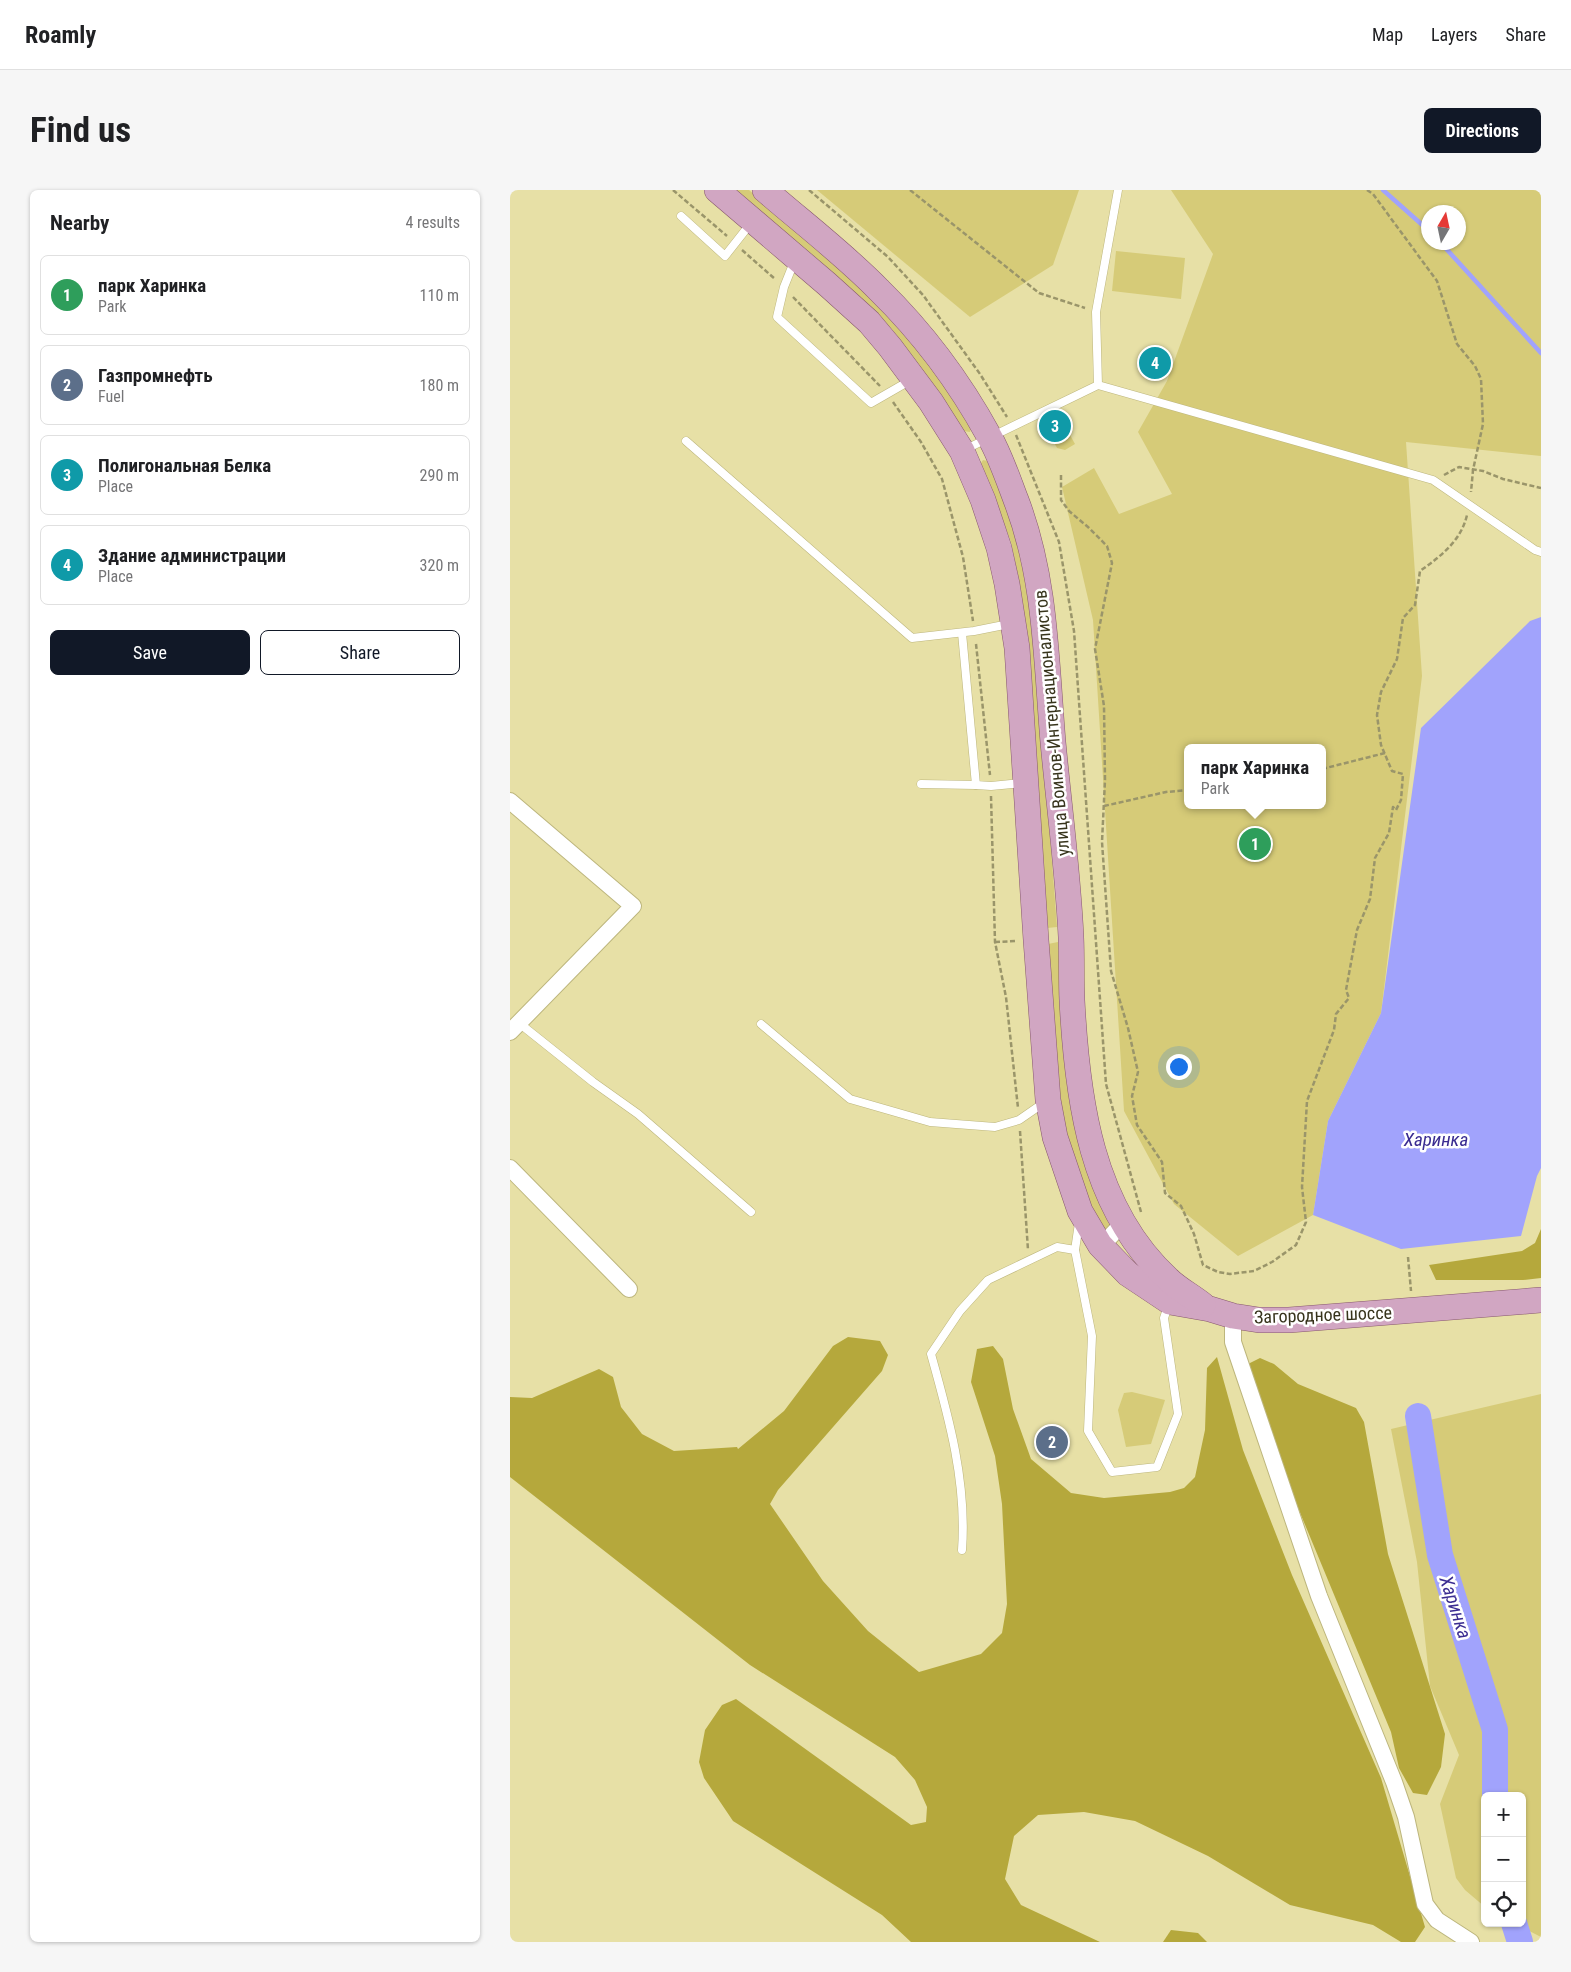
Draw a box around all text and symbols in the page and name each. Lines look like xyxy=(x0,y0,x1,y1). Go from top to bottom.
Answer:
text: Roamly xyxy=(25,21,96,49)
text: Map xyxy=(1372,24,1403,45)
text: Layers xyxy=(1431,24,1478,45)
text: Share xyxy=(1506,24,1546,45)
button: Directions xyxy=(1424,108,1541,153)
text: Find us xyxy=(30,110,131,151)
north arrow xyxy=(1421,205,1466,250)
text: Nearby xyxy=(50,211,109,235)
text: 4 results xyxy=(405,213,460,232)
text: парк Харинка xyxy=(98,274,206,297)
text: 1 xyxy=(63,286,71,305)
text: 110 m xyxy=(420,286,459,305)
text: Park xyxy=(98,297,127,316)
pin: 4 xyxy=(1139,344,1171,382)
text: Газпромнефть xyxy=(98,364,213,387)
text: 2 xyxy=(63,376,71,395)
text: 180 m xyxy=(420,376,459,395)
text: Fuel xyxy=(98,387,124,406)
pin: 3 xyxy=(1039,407,1071,445)
text: Полигональная Белка xyxy=(98,454,271,477)
text: 3 xyxy=(63,466,71,485)
text: 290 m xyxy=(420,466,459,485)
text: Place xyxy=(98,477,133,496)
text: Здание администрации xyxy=(98,544,286,567)
text: 4 xyxy=(63,556,71,575)
text: 320 m xyxy=(420,556,459,575)
text: Place xyxy=(98,567,133,586)
street label: улица Воинов-Интернационалистов xyxy=(1029,589,1074,857)
button: Save xyxy=(50,630,250,675)
button: Share xyxy=(260,630,460,675)
popup xyxy=(1184,744,1326,809)
text: парк Харинка xyxy=(1201,756,1309,779)
text: Park xyxy=(1201,779,1229,798)
pin: 1 xyxy=(1239,825,1271,863)
your location xyxy=(1166,1054,1192,1080)
water label: Харинка xyxy=(1403,1128,1468,1151)
street label: Загородное шоссе xyxy=(1254,1302,1392,1327)
pin: 2 xyxy=(1036,1423,1068,1461)
water label: Харинка xyxy=(1434,1572,1476,1641)
map controls xyxy=(1481,1792,1526,1927)
button: + xyxy=(1481,1792,1526,1837)
button: − xyxy=(1481,1837,1526,1882)
button: locate xyxy=(1481,1882,1526,1927)

